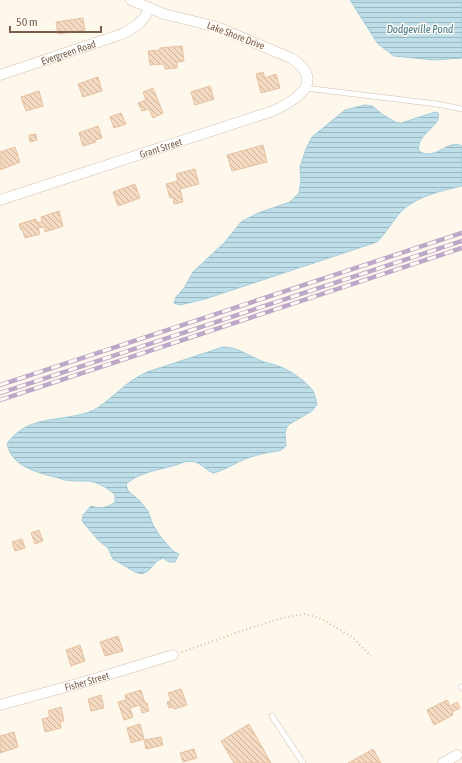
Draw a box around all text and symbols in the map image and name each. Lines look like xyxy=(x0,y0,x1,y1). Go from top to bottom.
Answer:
scale bar xyxy=(10,8,101,34)
text: 50 m xyxy=(16,15,38,29)
street label: Lake Shore Drive xyxy=(206,19,267,52)
water label: Dodgeville Pond xyxy=(387,23,453,35)
street label: Evergreen Road xyxy=(40,38,97,67)
street label: Grant Street xyxy=(138,136,183,160)
street label: Fisher Street xyxy=(63,670,110,693)

